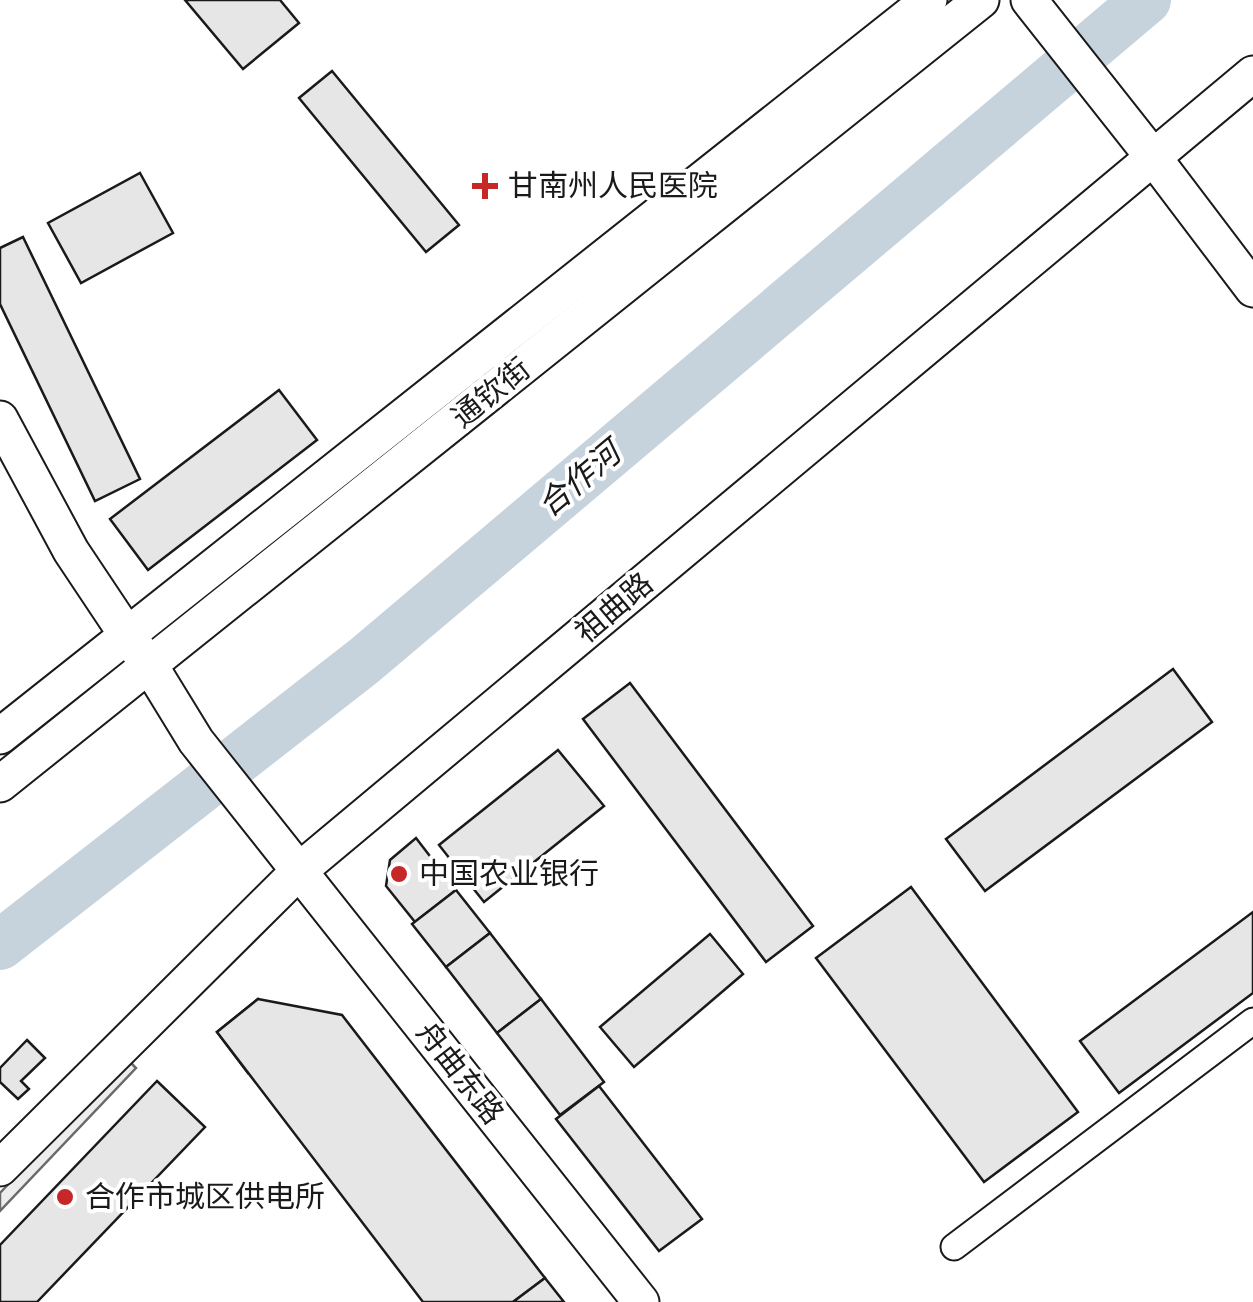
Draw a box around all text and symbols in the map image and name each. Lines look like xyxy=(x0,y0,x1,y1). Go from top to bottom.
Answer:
place label: 甘南州人民医院 xyxy=(508,162,718,208)
marker: 甘南州人民医院 xyxy=(472,173,498,199)
street label: 通钦街 xyxy=(441,346,540,438)
water label: 合作河 xyxy=(526,425,635,527)
street label: 祖曲路 xyxy=(564,561,663,654)
place label: 中国农业银行 xyxy=(419,850,599,896)
marker: 中国农业银行 xyxy=(388,863,410,885)
street label: 舟曲东路 xyxy=(406,1011,516,1134)
place label: 合作市城区供电所 xyxy=(85,1173,325,1219)
marker: 合作市城区供电所 xyxy=(54,1186,76,1208)

